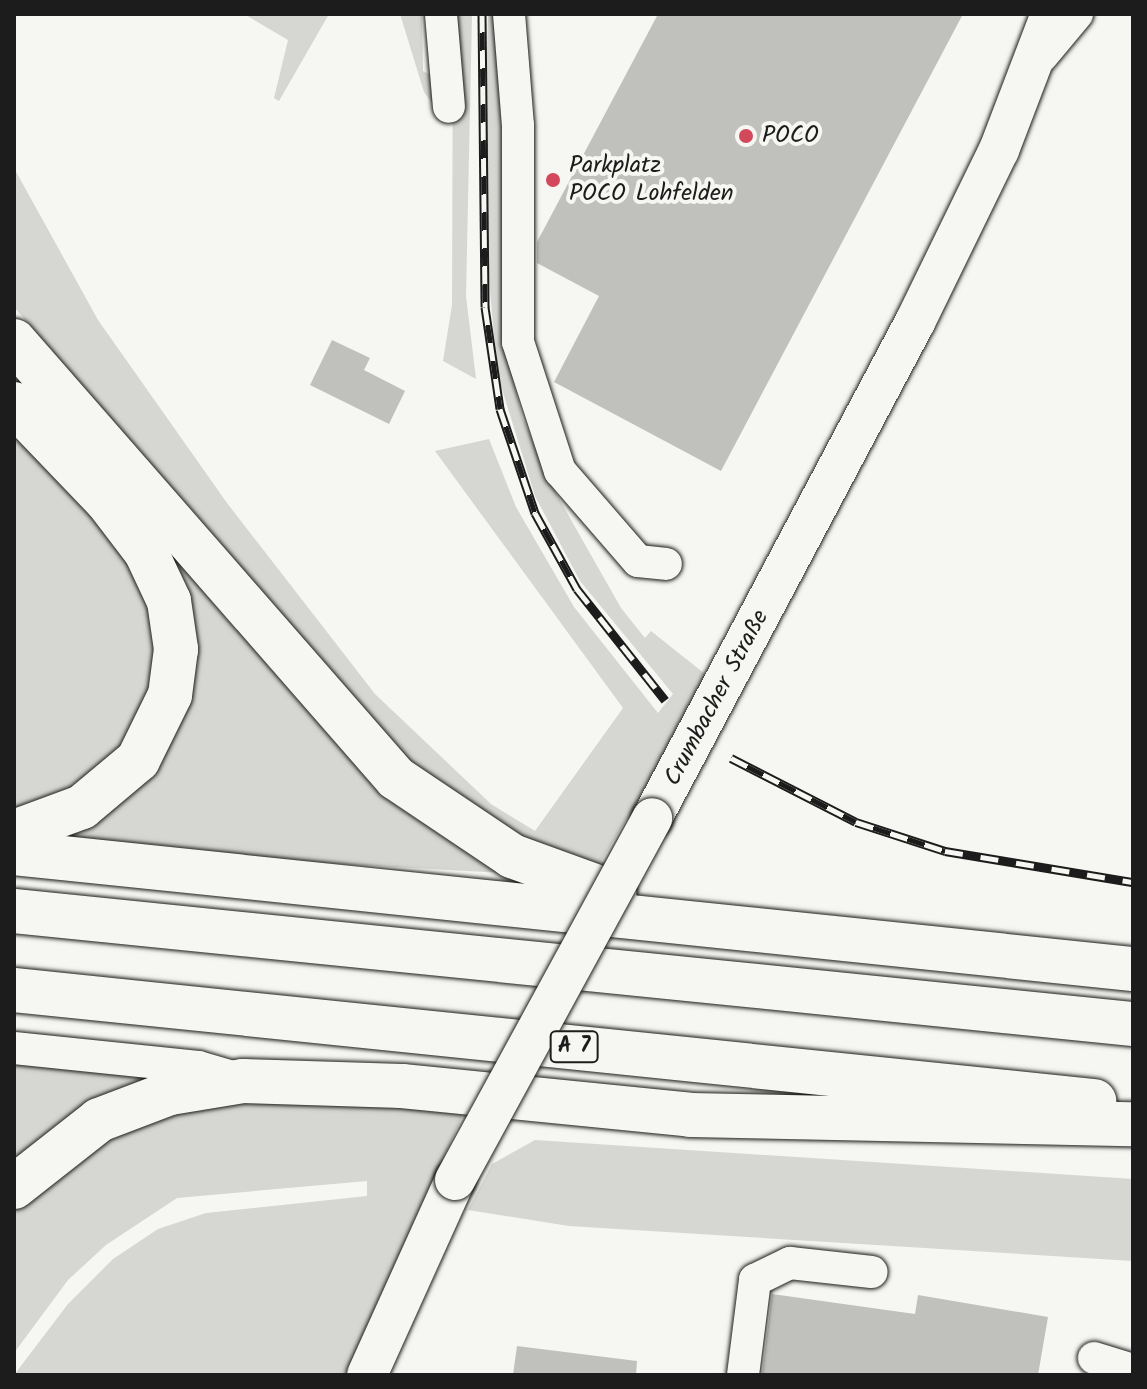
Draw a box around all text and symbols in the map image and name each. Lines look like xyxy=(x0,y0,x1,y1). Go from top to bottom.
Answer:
place label: POCO xyxy=(762,122,819,150)
marker: POCO xyxy=(737,127,755,145)
place label: Parkplatz POCO Lohfelden xyxy=(569,152,734,208)
marker: Parkplatz POCO Lohfelden xyxy=(544,171,562,189)
street label: Crumbacher Straße xyxy=(659,605,775,791)
road number: A 7 xyxy=(548,1029,600,1065)

